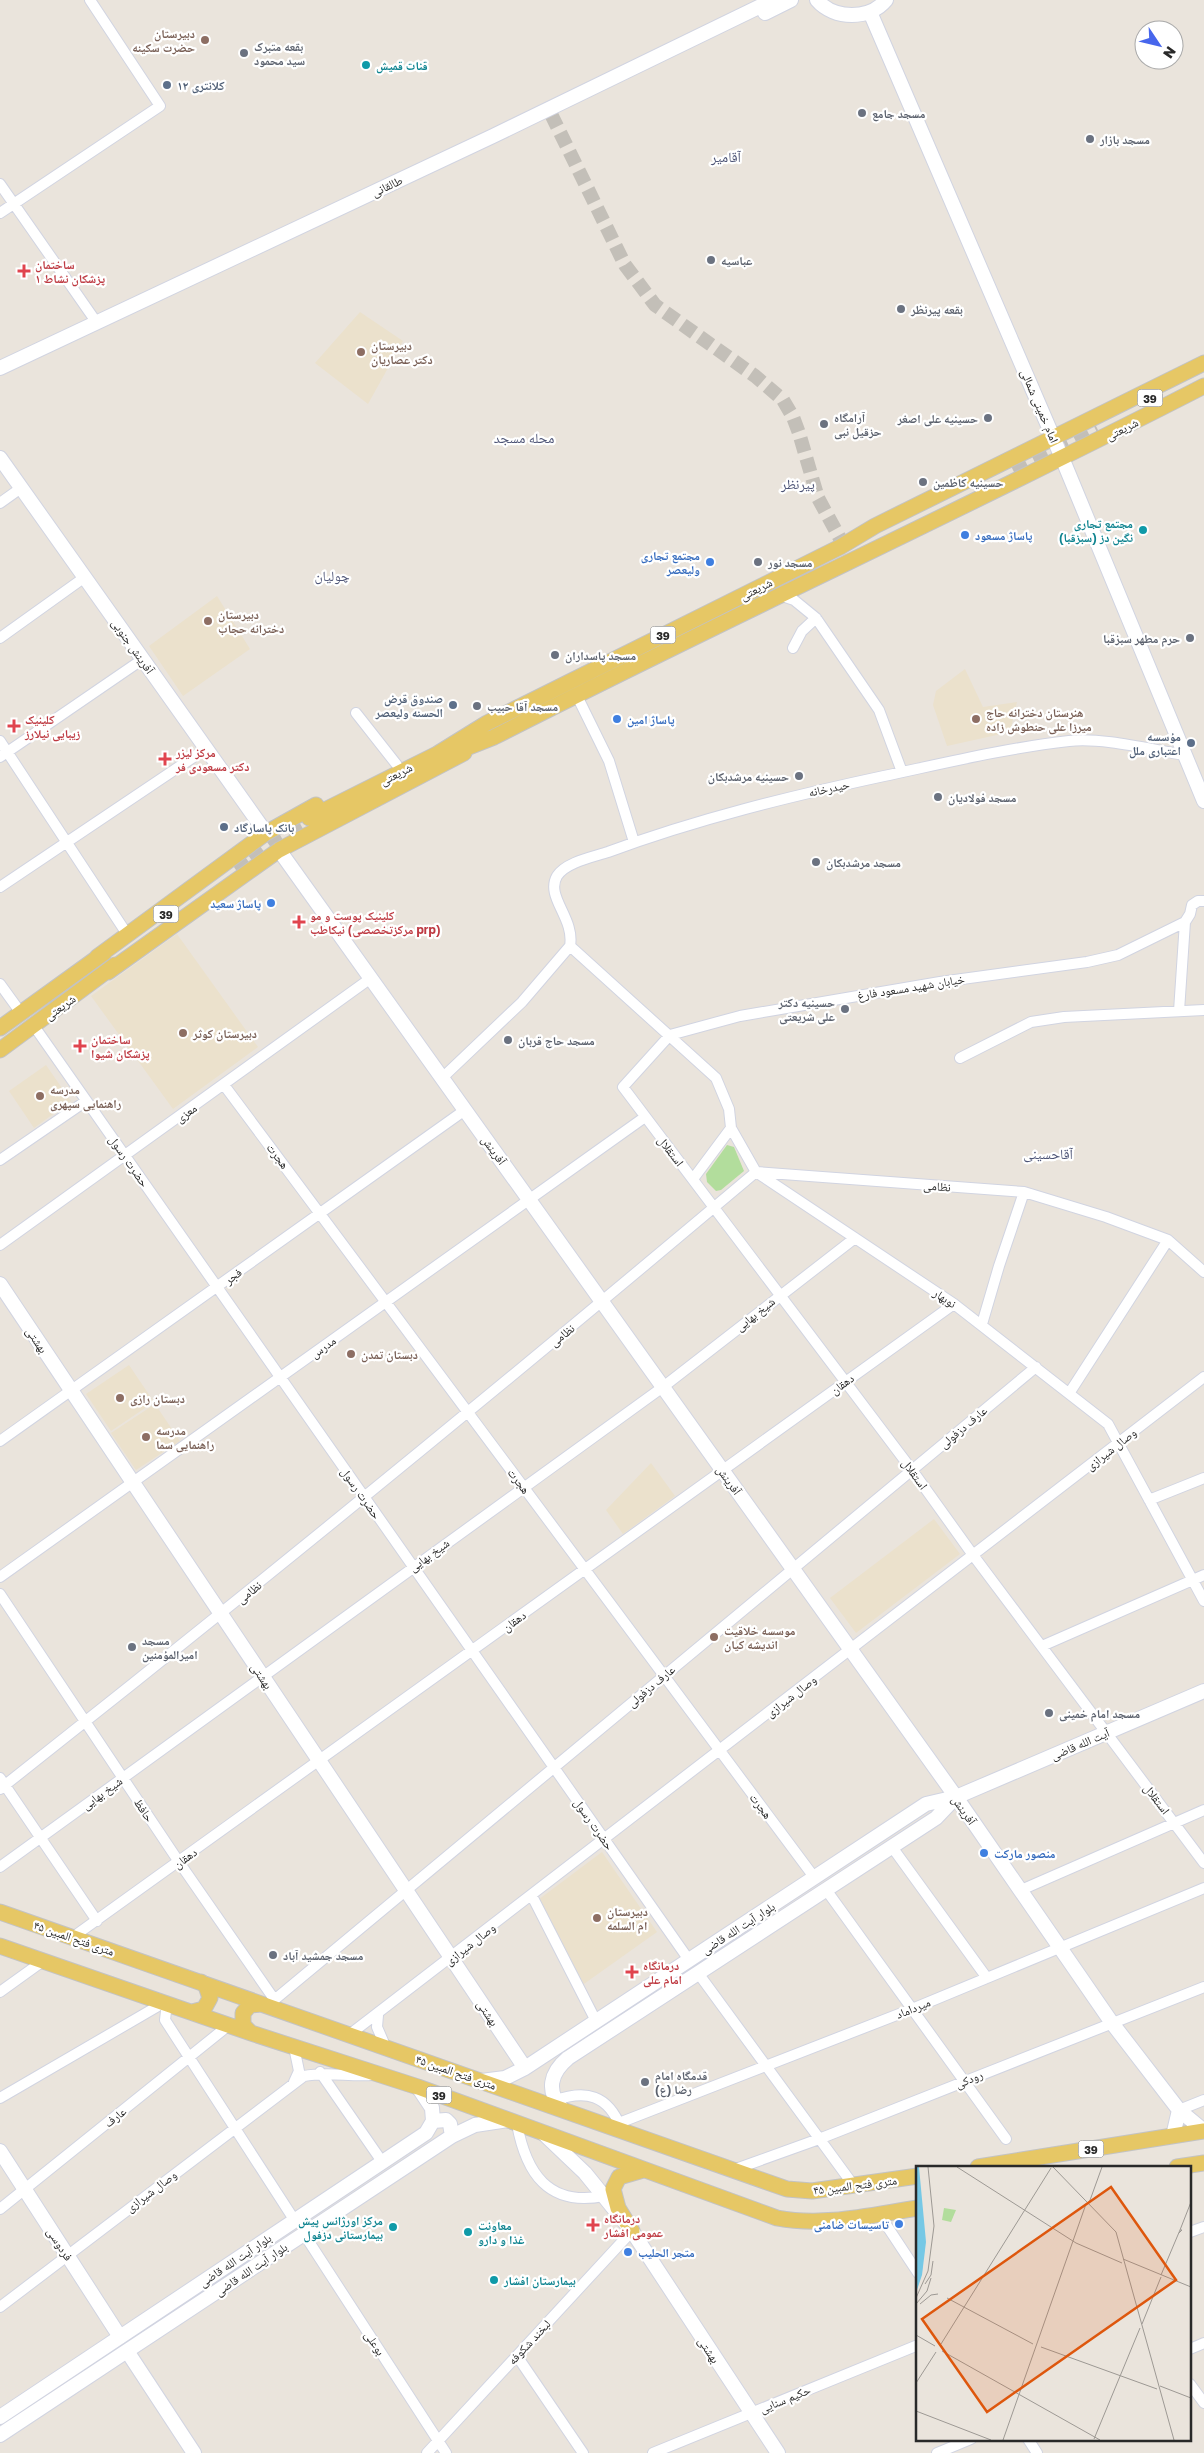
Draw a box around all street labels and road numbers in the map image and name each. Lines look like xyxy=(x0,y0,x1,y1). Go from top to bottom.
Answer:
street label: طالقانی xyxy=(369,172,405,200)
street label: امام خمینی شمالی xyxy=(1017,367,1062,446)
road number: 39 xyxy=(1138,389,1162,406)
street label: شریعتی xyxy=(1103,414,1141,444)
street label: شریعتی xyxy=(737,574,775,604)
street label: آفرینش جنوبی xyxy=(108,616,158,677)
road number: 39 xyxy=(650,626,676,644)
street label: شریعتی xyxy=(377,759,415,789)
street label: حیدرخانه xyxy=(807,776,851,800)
road number: 39 xyxy=(154,906,178,922)
street label: خیابان شهید مسعود فارغ xyxy=(856,971,966,1004)
street label: شریعتی xyxy=(42,991,79,1023)
street label: معزی xyxy=(172,1100,200,1126)
street label: حضرت رسول xyxy=(106,1132,152,1190)
street label: آفرینش xyxy=(478,1132,510,1168)
street label: استقلال xyxy=(655,1133,687,1169)
street label: هجرت xyxy=(263,1140,292,1172)
street label: نظامی xyxy=(923,1178,951,1194)
street label: فجر xyxy=(221,1265,245,1288)
street label: نوبهار xyxy=(930,1284,959,1311)
street label: شیخ بهایی xyxy=(732,1294,778,1335)
street label: نظامی xyxy=(547,1320,577,1350)
street label: بهشتی xyxy=(23,1324,51,1356)
street label: مدرس xyxy=(307,1333,339,1361)
street label: دهقان xyxy=(827,1370,857,1398)
street label: عارف دزفولی xyxy=(936,1403,990,1451)
street label: وصال شیرازی xyxy=(1083,1425,1139,1474)
street label: استقلال xyxy=(899,1456,931,1492)
street label: آفرینش xyxy=(713,1462,745,1498)
street label: حضرت رسول xyxy=(338,1464,384,1522)
street label: هجرت xyxy=(504,1465,533,1497)
street label: شیخ بهایی xyxy=(406,1535,453,1575)
street label: نظامی xyxy=(234,1577,264,1607)
street label: دهقان xyxy=(499,1607,529,1635)
street label: بهشتی xyxy=(248,1660,276,1692)
street label: عارف دزفولی xyxy=(624,1662,678,1710)
street label: وصال شیرازی xyxy=(763,1672,819,1721)
street label: آیت الله قاضی xyxy=(1048,1725,1113,1763)
street label: شیخ بهایی xyxy=(79,1773,126,1813)
street label: استقلال xyxy=(1141,1781,1173,1817)
street label: هجرت xyxy=(746,1790,775,1822)
street label: آفرینش xyxy=(948,1792,980,1829)
street label: حافظ xyxy=(131,1795,157,1825)
street label: حضرت رسول xyxy=(571,1795,617,1853)
street label: دهقان xyxy=(170,1844,200,1872)
street label: بلوار آیت الله قاضی xyxy=(698,1899,778,1958)
street label: ۴۵ متری فتح المبین xyxy=(32,1917,116,1959)
street label: وصال شیرازی xyxy=(442,1920,498,1969)
street label: میرداماد xyxy=(894,1994,933,2022)
street label: بهشتی xyxy=(474,1997,502,2029)
street label: ۴۵ متری فتح المبین xyxy=(414,2051,498,2093)
street label: رودکی xyxy=(953,2067,985,2091)
road number: 39 xyxy=(426,2086,452,2104)
street label: عارف xyxy=(101,2104,129,2130)
road number: 39 xyxy=(1078,2140,1104,2158)
street label: وصال شیرازی xyxy=(122,2167,180,2215)
street label: ۴۵ متری فتح المبین xyxy=(812,2172,898,2198)
street label: فردوسی xyxy=(44,2225,76,2263)
street label: بلوار آیت ‌الله قاضی xyxy=(196,2230,274,2290)
street label: بلوار آیت‌ الله قاضی xyxy=(212,2239,290,2299)
street label: لبخند شکوفه xyxy=(505,2317,554,2368)
street label: بوعلی xyxy=(361,2328,388,2358)
street label: بهشتی xyxy=(695,2334,723,2366)
street label: حکیم سنایی xyxy=(757,2382,813,2417)

